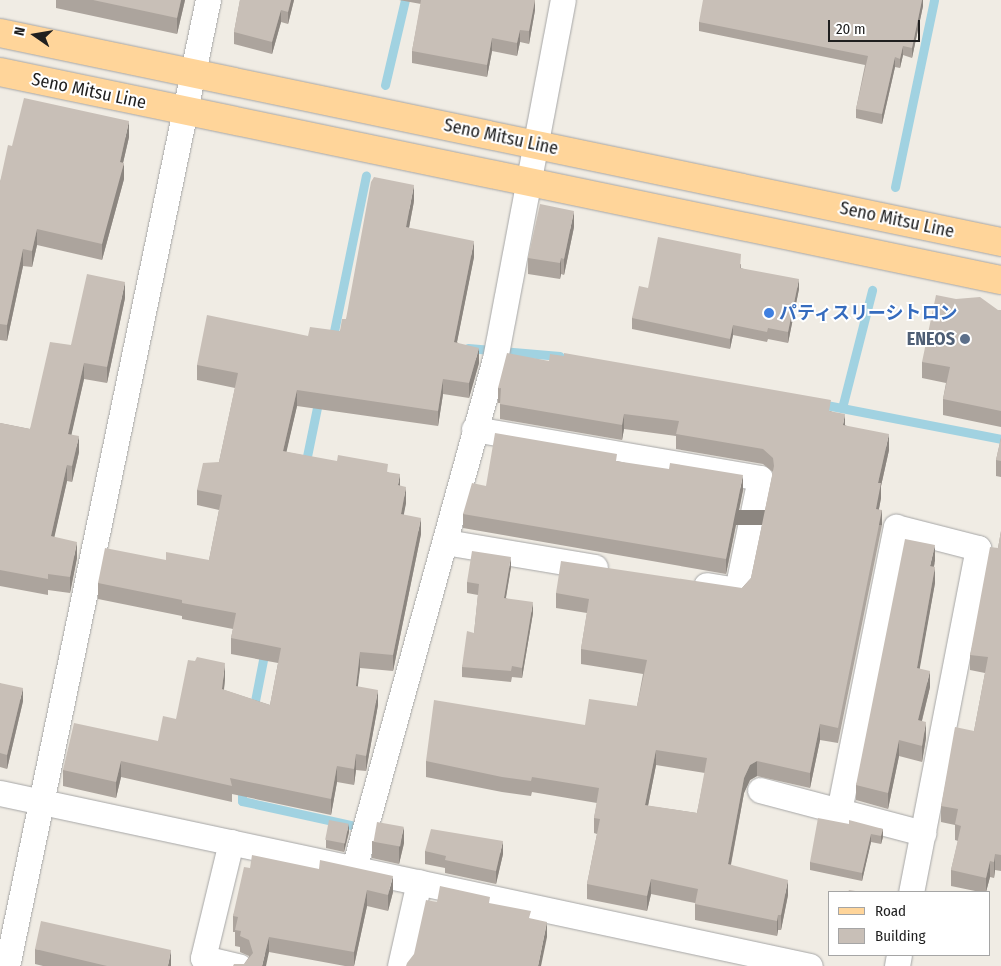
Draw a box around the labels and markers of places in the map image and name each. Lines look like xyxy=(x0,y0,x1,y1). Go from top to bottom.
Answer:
place label: パティスリーシトロン xyxy=(779,302,959,324)
marker: パティスリーシトロン xyxy=(763,307,775,319)
place label: ENEOS xyxy=(907,328,955,350)
marker: ENEOS xyxy=(959,333,971,345)

